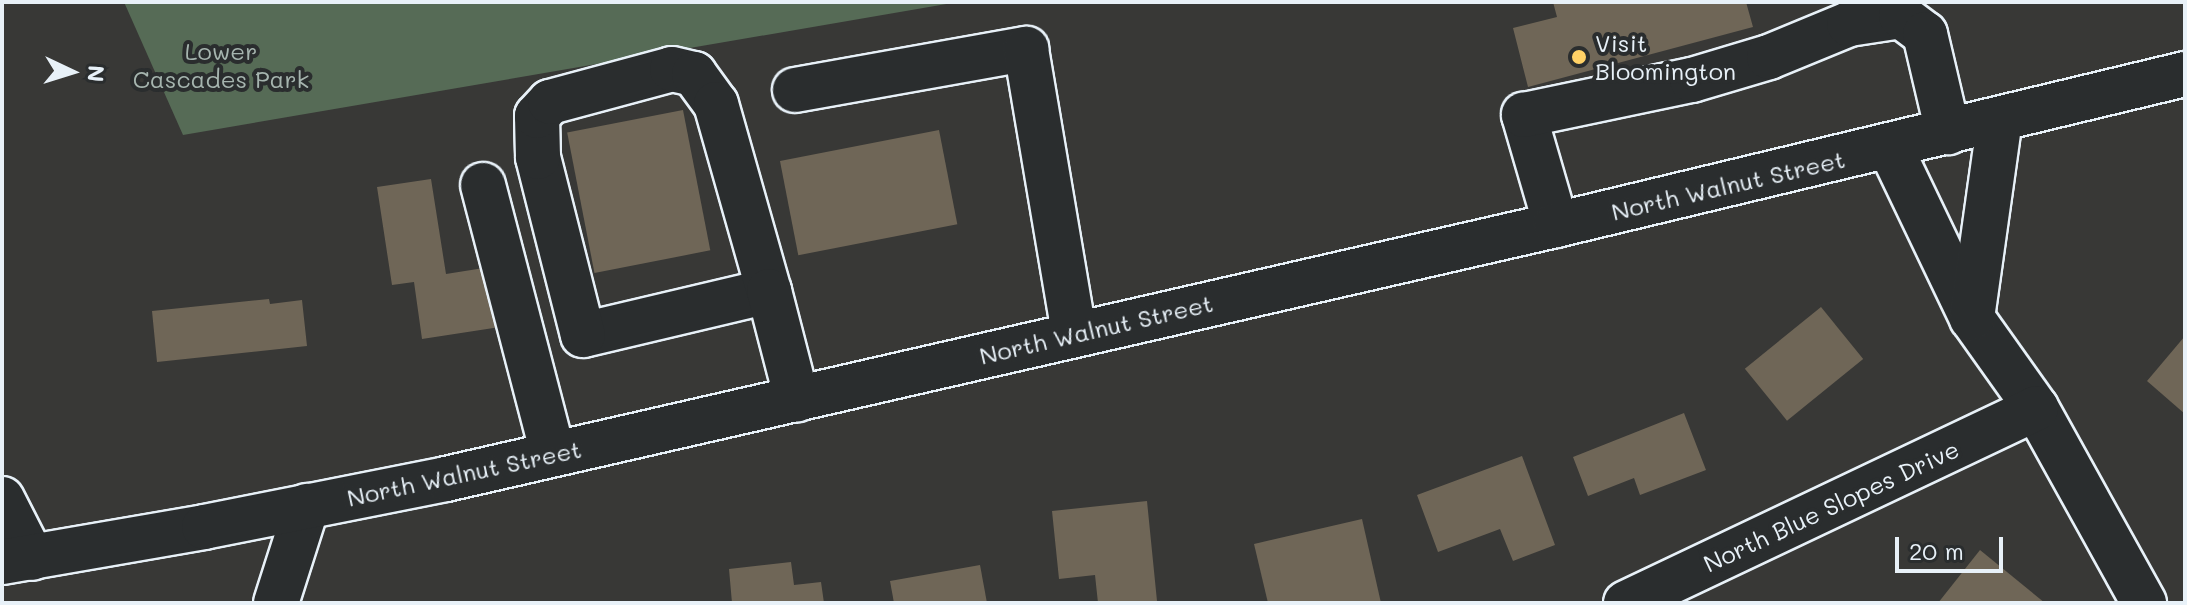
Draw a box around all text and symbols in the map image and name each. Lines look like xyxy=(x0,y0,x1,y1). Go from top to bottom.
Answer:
place label: Visit Bloomington xyxy=(1595,29,1736,85)
north arrow xyxy=(32,32,112,112)
park label: Lower Cascades Park xyxy=(133,37,309,93)
marker: Visit Bloomington xyxy=(1570,48,1588,66)
text: N xyxy=(81,64,111,83)
street label: North Walnut Street xyxy=(1608,144,1848,226)
street label: North Walnut Street xyxy=(976,288,1216,370)
street label: North Walnut Street xyxy=(344,434,584,512)
street label: North Blue Slopes Drive xyxy=(1699,434,1963,578)
scale bar xyxy=(1899,521,2007,571)
text: 20 m xyxy=(1909,535,1964,566)

